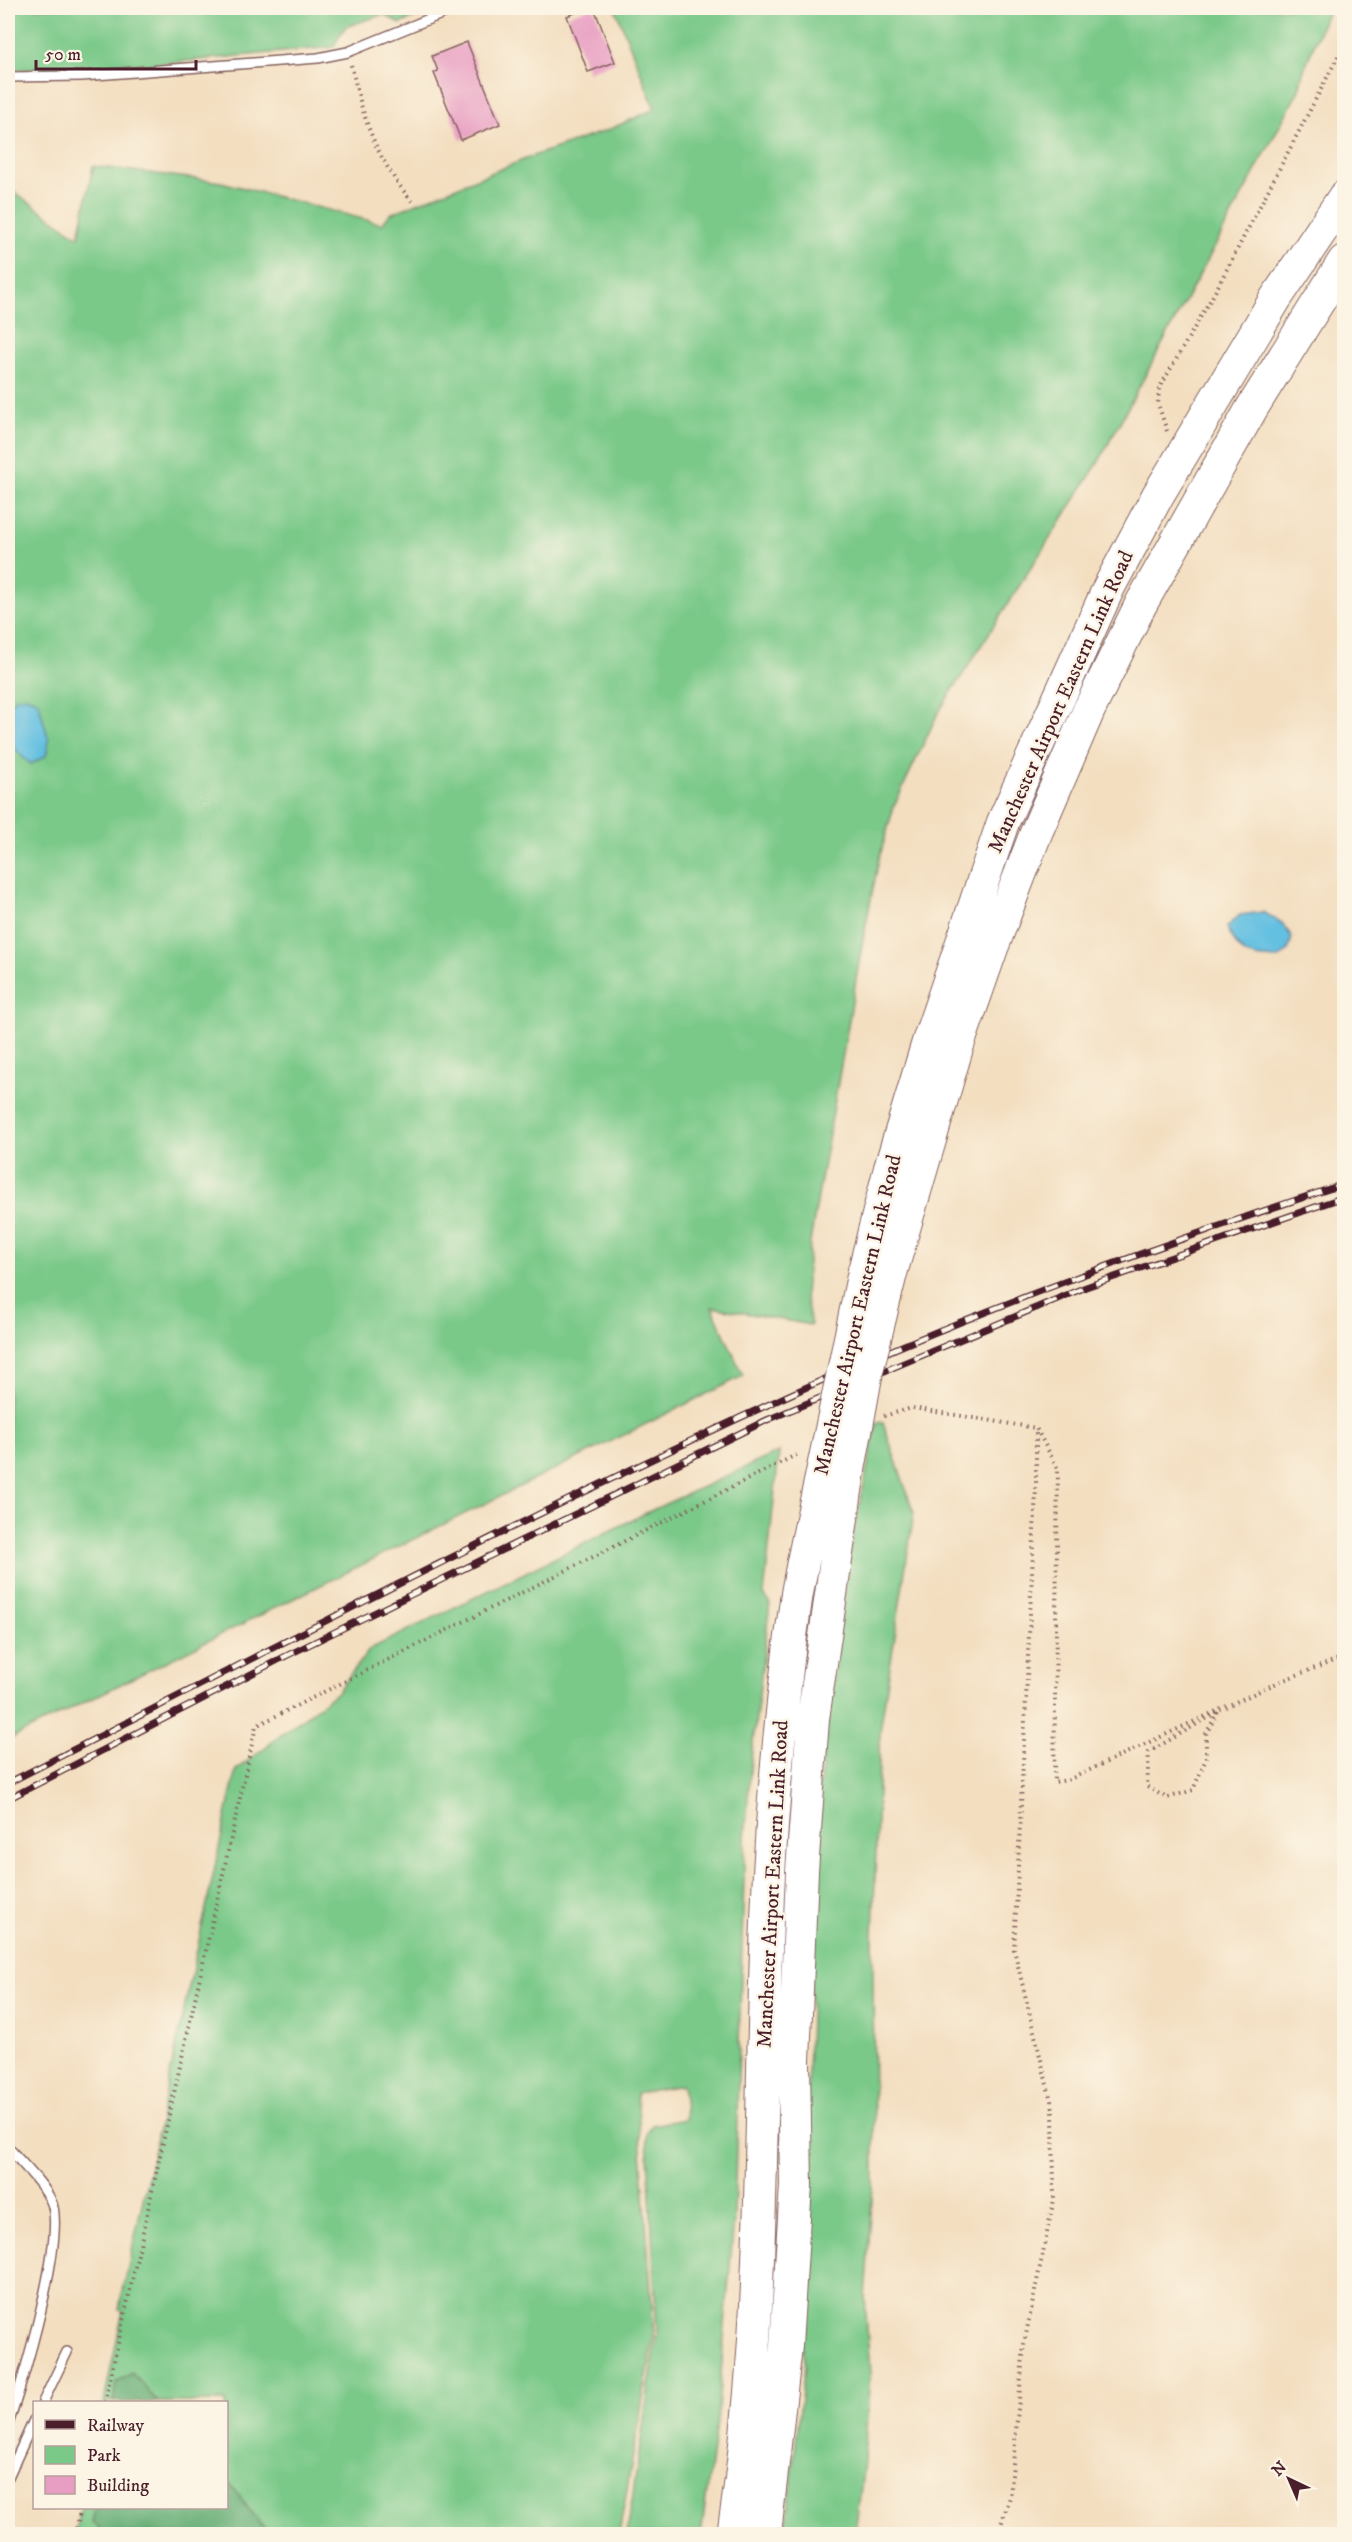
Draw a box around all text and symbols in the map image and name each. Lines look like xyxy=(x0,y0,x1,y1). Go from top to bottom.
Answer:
scale bar xyxy=(36,33,196,71)
text: 50 m xyxy=(45,44,81,66)
street label: Manchester Airport Eastern Link Road xyxy=(982,546,1140,857)
street label: Manchester Airport Eastern Link Road xyxy=(808,1152,908,1478)
street label: Manchester Airport Eastern Link Road xyxy=(751,1719,795,2049)
legend xyxy=(33,2401,228,2509)
text: Railway xyxy=(87,2415,145,2437)
text: Park xyxy=(87,2445,121,2467)
north arrow xyxy=(1259,2449,1319,2509)
text: N xyxy=(1268,2457,1291,2481)
text: Building xyxy=(87,2475,149,2497)

